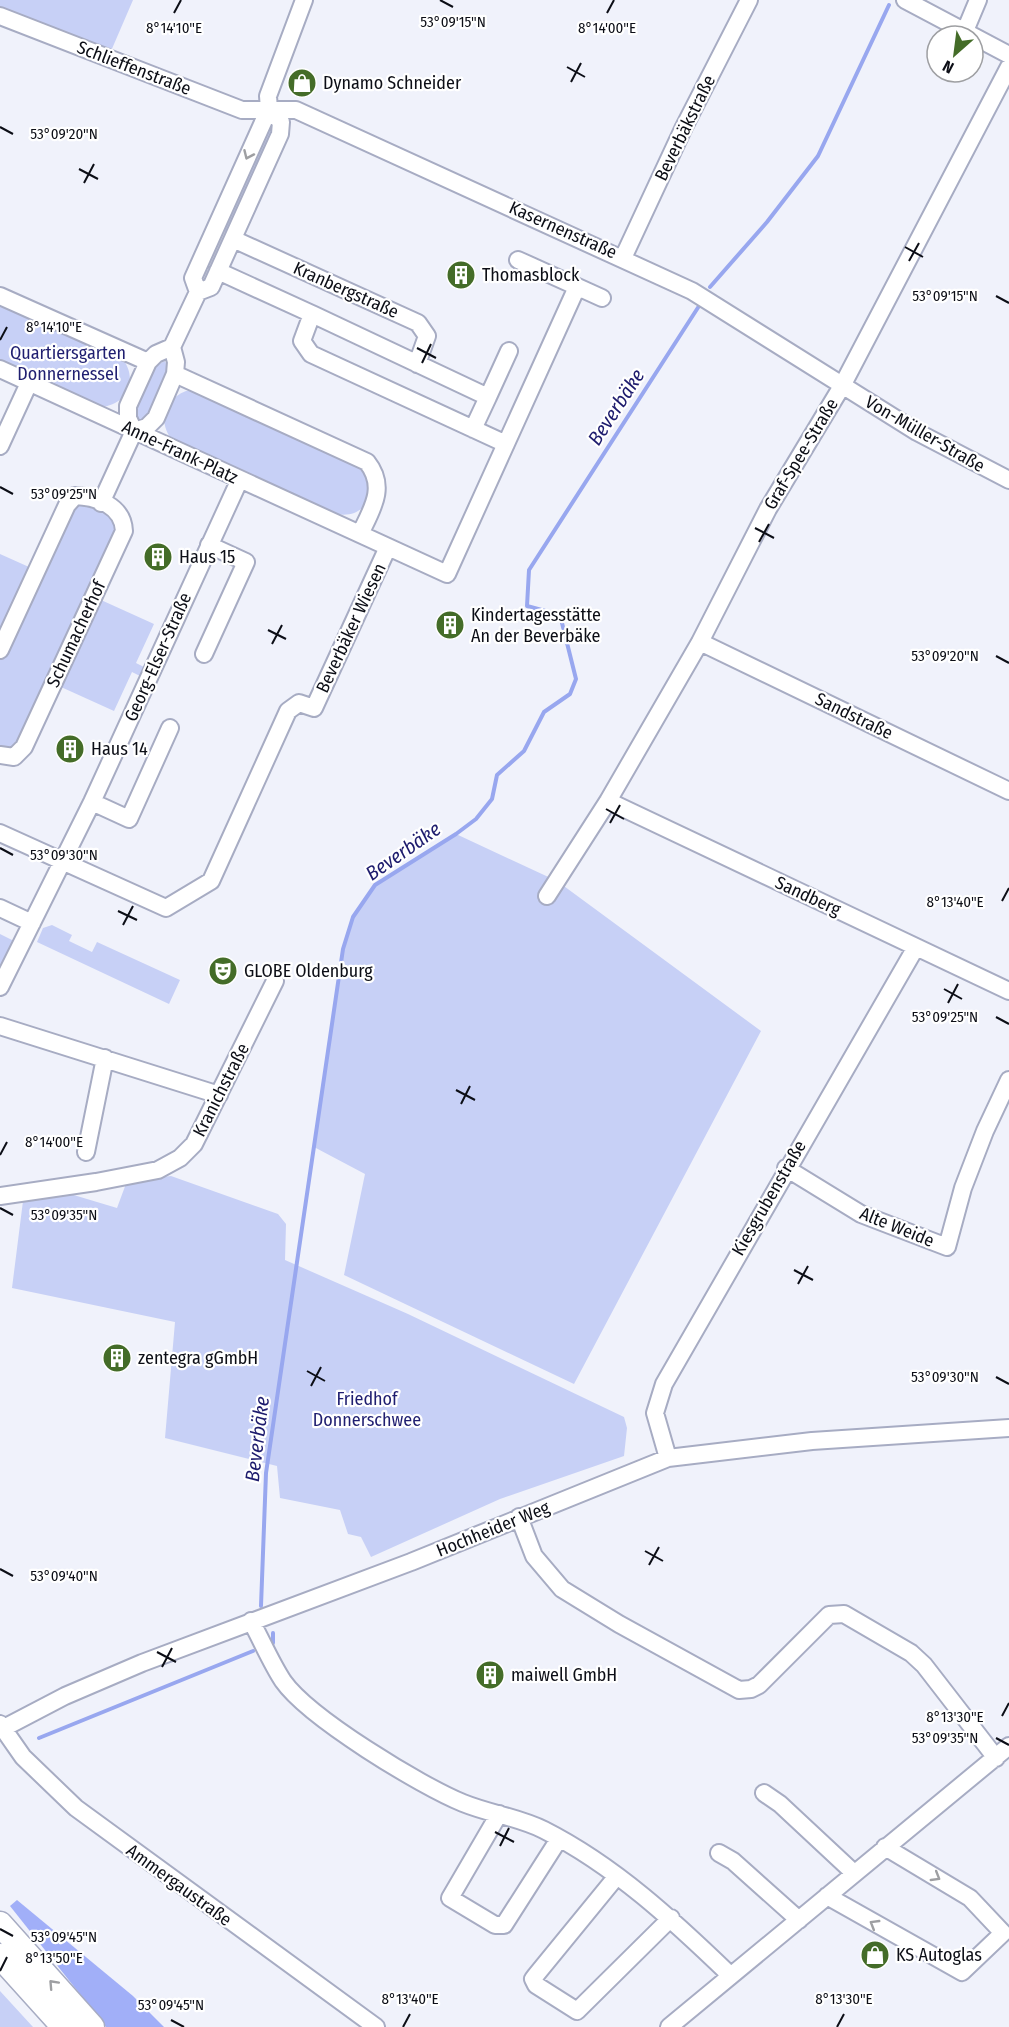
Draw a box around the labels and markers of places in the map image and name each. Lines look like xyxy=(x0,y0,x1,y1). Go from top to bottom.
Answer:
shop icon: Dynamo Schneider xyxy=(286,67,318,99)
place label: Dynamo Schneider xyxy=(323,72,462,94)
building icon: Thomasblock xyxy=(445,259,477,291)
place label: Thomasblock xyxy=(482,264,580,286)
building icon: Haus 15 xyxy=(142,541,174,573)
place label: Haus 15 xyxy=(179,546,235,568)
place label: Kindertagesstätte An der Beverbäke xyxy=(471,604,601,647)
building icon: Kindertagesstätte An der Beverbäke xyxy=(434,609,466,641)
building icon: Haus 14 xyxy=(54,733,86,765)
place label: Haus 14 xyxy=(91,738,148,760)
theatre icon: GLOBE Oldenburg xyxy=(207,955,239,987)
place label: GLOBE Oldenburg xyxy=(244,960,373,982)
building icon: zentegra gGmbH xyxy=(101,1342,133,1374)
place label: zentegra gGmbH xyxy=(138,1347,258,1369)
building icon: maiwell GmbH xyxy=(474,1659,506,1691)
place label: maiwell GmbH xyxy=(511,1664,617,1686)
shop icon: KS Autoglas xyxy=(859,1939,891,1971)
place label: KS Autoglas xyxy=(896,1944,982,1966)

